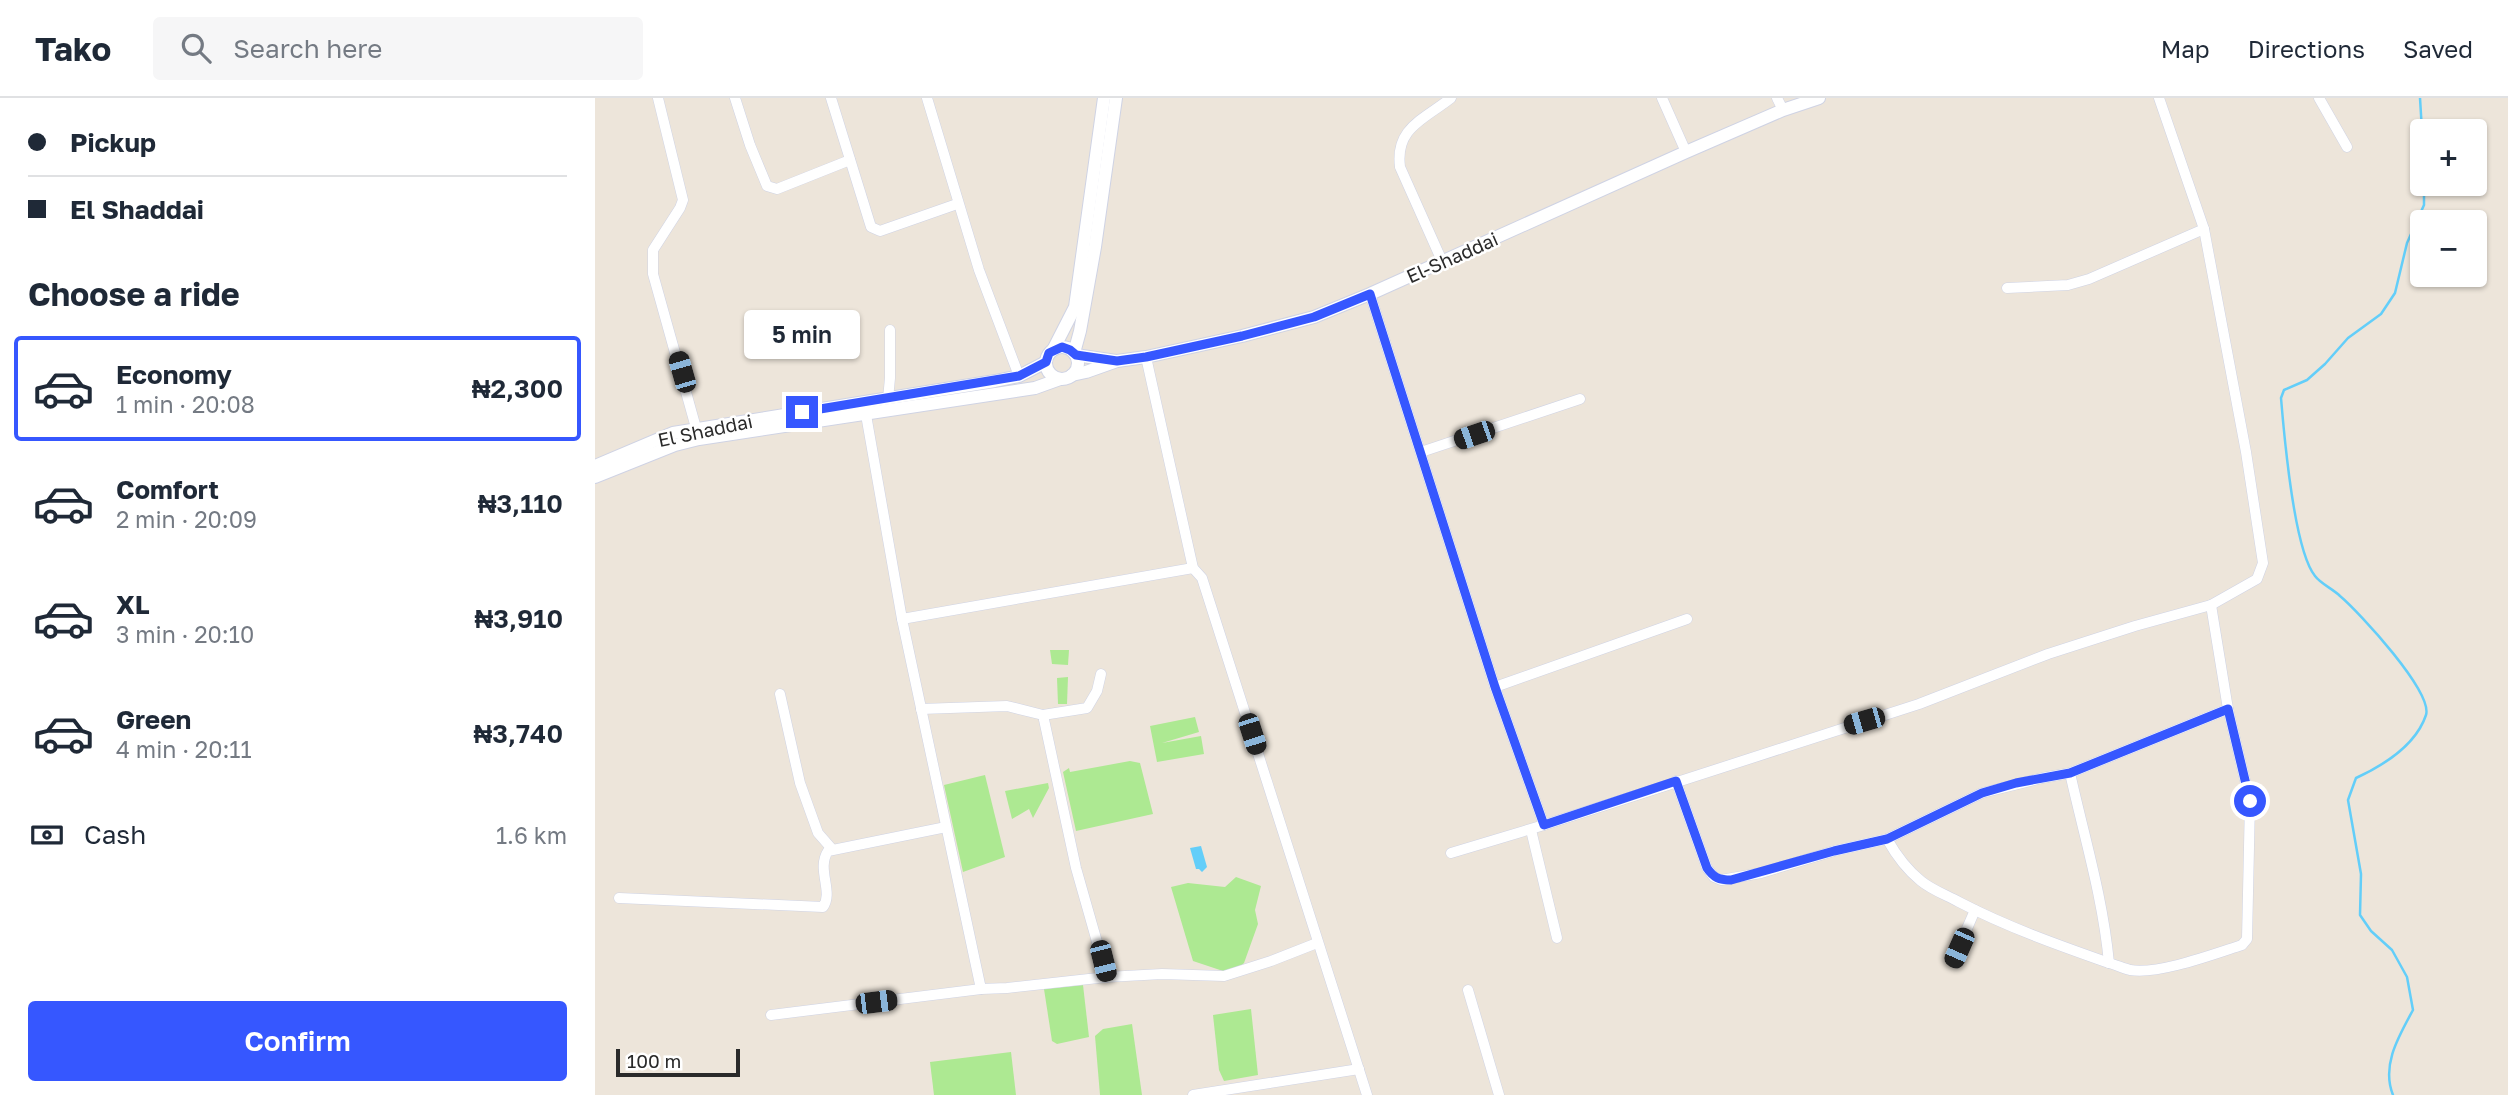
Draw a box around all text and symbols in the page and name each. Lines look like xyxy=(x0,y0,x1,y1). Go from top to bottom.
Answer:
search box xyxy=(153,17,643,80)
text: Tako xyxy=(35,29,111,68)
icon: search xyxy=(177,29,215,67)
text: Search here xyxy=(233,33,382,64)
text: Map xyxy=(2161,34,2210,63)
text: Directions xyxy=(2248,34,2365,63)
text: Saved xyxy=(2403,34,2473,63)
map controls xyxy=(2410,119,2487,287)
button: + xyxy=(2410,119,2487,196)
text: Pickup xyxy=(70,127,156,158)
text: El Shaddai xyxy=(70,194,204,225)
button: − xyxy=(2410,210,2487,287)
street label: El-Shaddai xyxy=(1403,227,1501,287)
text: Choose a ride xyxy=(28,275,240,313)
callout: 5 min xyxy=(744,310,860,360)
text: 5 min xyxy=(772,320,832,348)
car xyxy=(667,349,698,395)
icon: car xyxy=(32,357,95,420)
text: Economy xyxy=(116,359,232,390)
text: ₦2,300 xyxy=(472,373,563,404)
text: 1 min · 20:08 xyxy=(116,390,255,418)
route end xyxy=(786,396,818,428)
street label: El Shaddai xyxy=(656,409,754,451)
car xyxy=(1451,418,1498,452)
icon: car xyxy=(32,472,95,535)
text: Comfort xyxy=(116,474,219,505)
text: ₦3,110 xyxy=(478,488,563,519)
text: 2 min · 20:09 xyxy=(116,505,257,533)
icon: car xyxy=(32,587,95,650)
text: XL xyxy=(116,589,150,620)
text: ₦3,910 xyxy=(475,603,563,634)
text: 3 min · 20:10 xyxy=(116,620,254,648)
icon: car xyxy=(32,702,95,765)
text: Green xyxy=(116,704,191,735)
car xyxy=(1841,705,1888,737)
car xyxy=(1236,711,1269,757)
text: ₦3,740 xyxy=(473,718,563,749)
text: 4 min · 20:11 xyxy=(116,735,252,763)
route start xyxy=(2234,785,2266,817)
icon: cash xyxy=(28,816,66,854)
text: Cash xyxy=(84,819,146,850)
text: 1.6 km xyxy=(496,821,567,849)
car xyxy=(1941,925,1978,971)
car xyxy=(1088,938,1119,984)
car xyxy=(854,989,899,1015)
button: Confirm xyxy=(28,1001,567,1081)
scale bar xyxy=(616,1046,740,1078)
text: 100 m xyxy=(627,1049,681,1072)

